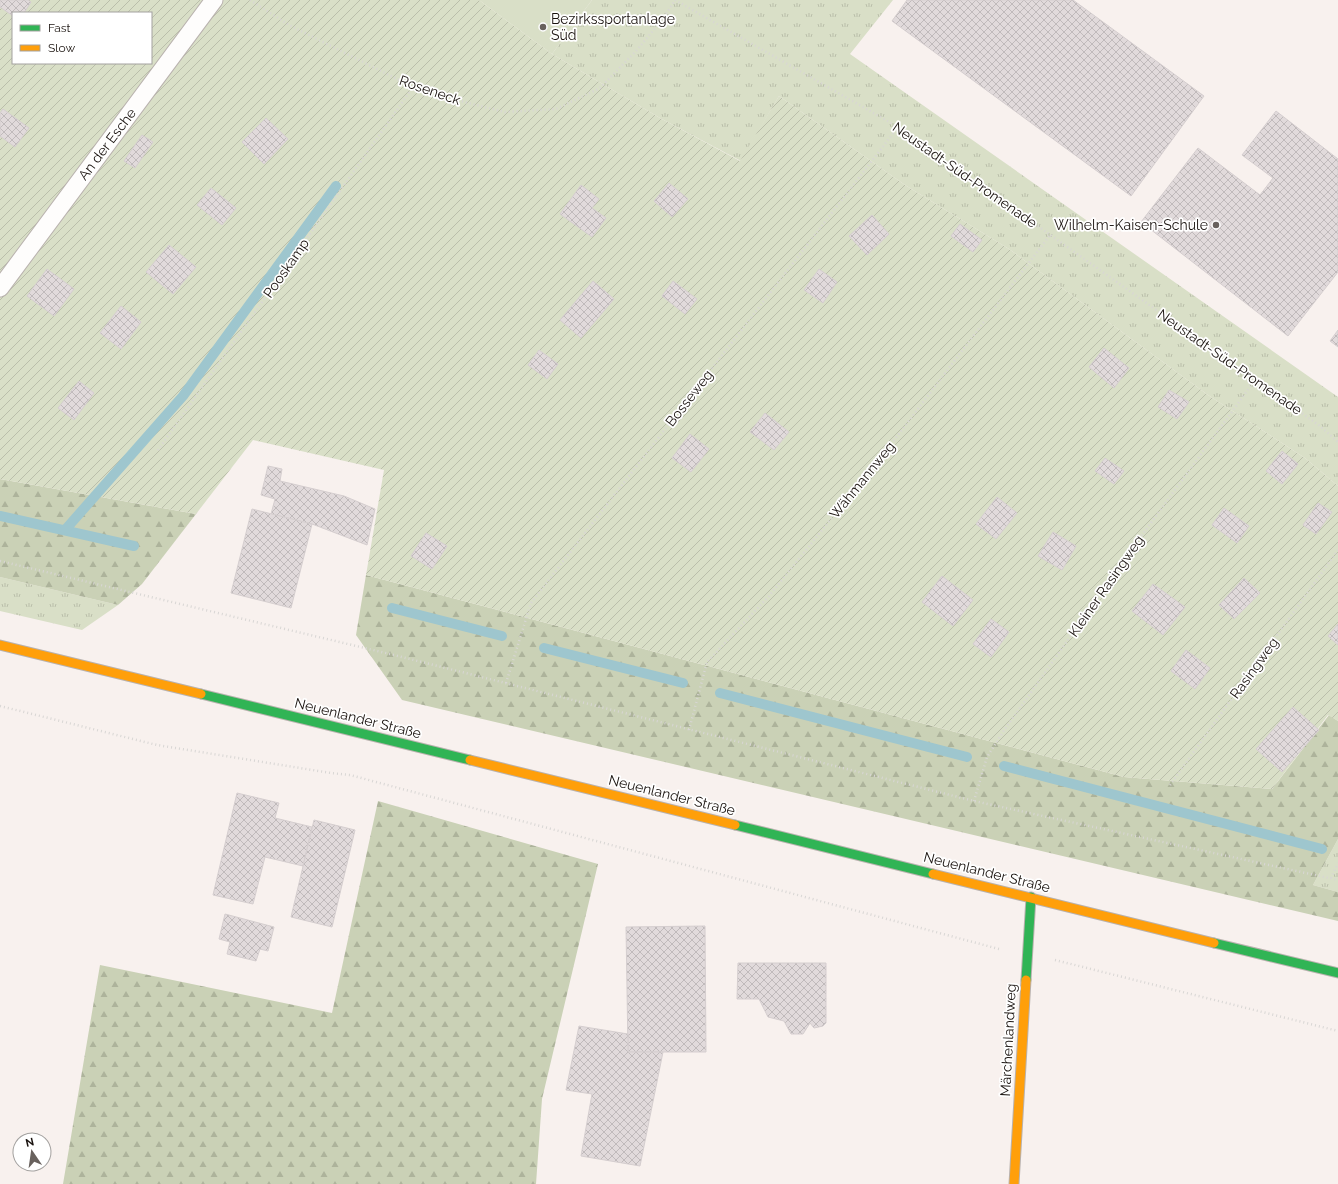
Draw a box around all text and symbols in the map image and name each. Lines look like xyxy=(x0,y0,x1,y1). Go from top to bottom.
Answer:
place label: Bezirkssportanlage Süd xyxy=(551,11,675,43)
legend xyxy=(12,12,152,64)
text: Fast xyxy=(48,21,71,35)
marker: Bezirkssportanlage Süd xyxy=(538,22,548,32)
text: Slow xyxy=(48,41,75,55)
street label: Roseneck xyxy=(397,72,463,108)
street label: An der Esche xyxy=(75,105,139,183)
street label: Neustadt-Süd-Promenade xyxy=(890,119,1040,231)
place label: Wilhelm-Kaisen-Schule xyxy=(1054,217,1208,233)
marker: Wilhelm-Kaisen-Schule xyxy=(1211,220,1221,230)
street label: Pooskamp xyxy=(260,235,312,301)
street label: Neustadt-Süd-Promenade xyxy=(1155,306,1305,418)
street label: Bosseweg xyxy=(662,367,716,429)
street label: Wähmannweg xyxy=(826,438,898,522)
street label: Kleiner Rasingweg xyxy=(1065,532,1147,640)
street label: Rasingweg xyxy=(1227,634,1281,702)
street label: Neuenlander Straße xyxy=(293,695,423,741)
street label: Neuenlander Straße xyxy=(607,772,737,818)
street label: Neuenlander Straße xyxy=(922,849,1052,895)
street label: Märchenlandweg xyxy=(997,983,1019,1097)
north arrow xyxy=(12,1132,52,1172)
text: N xyxy=(24,1135,35,1150)

